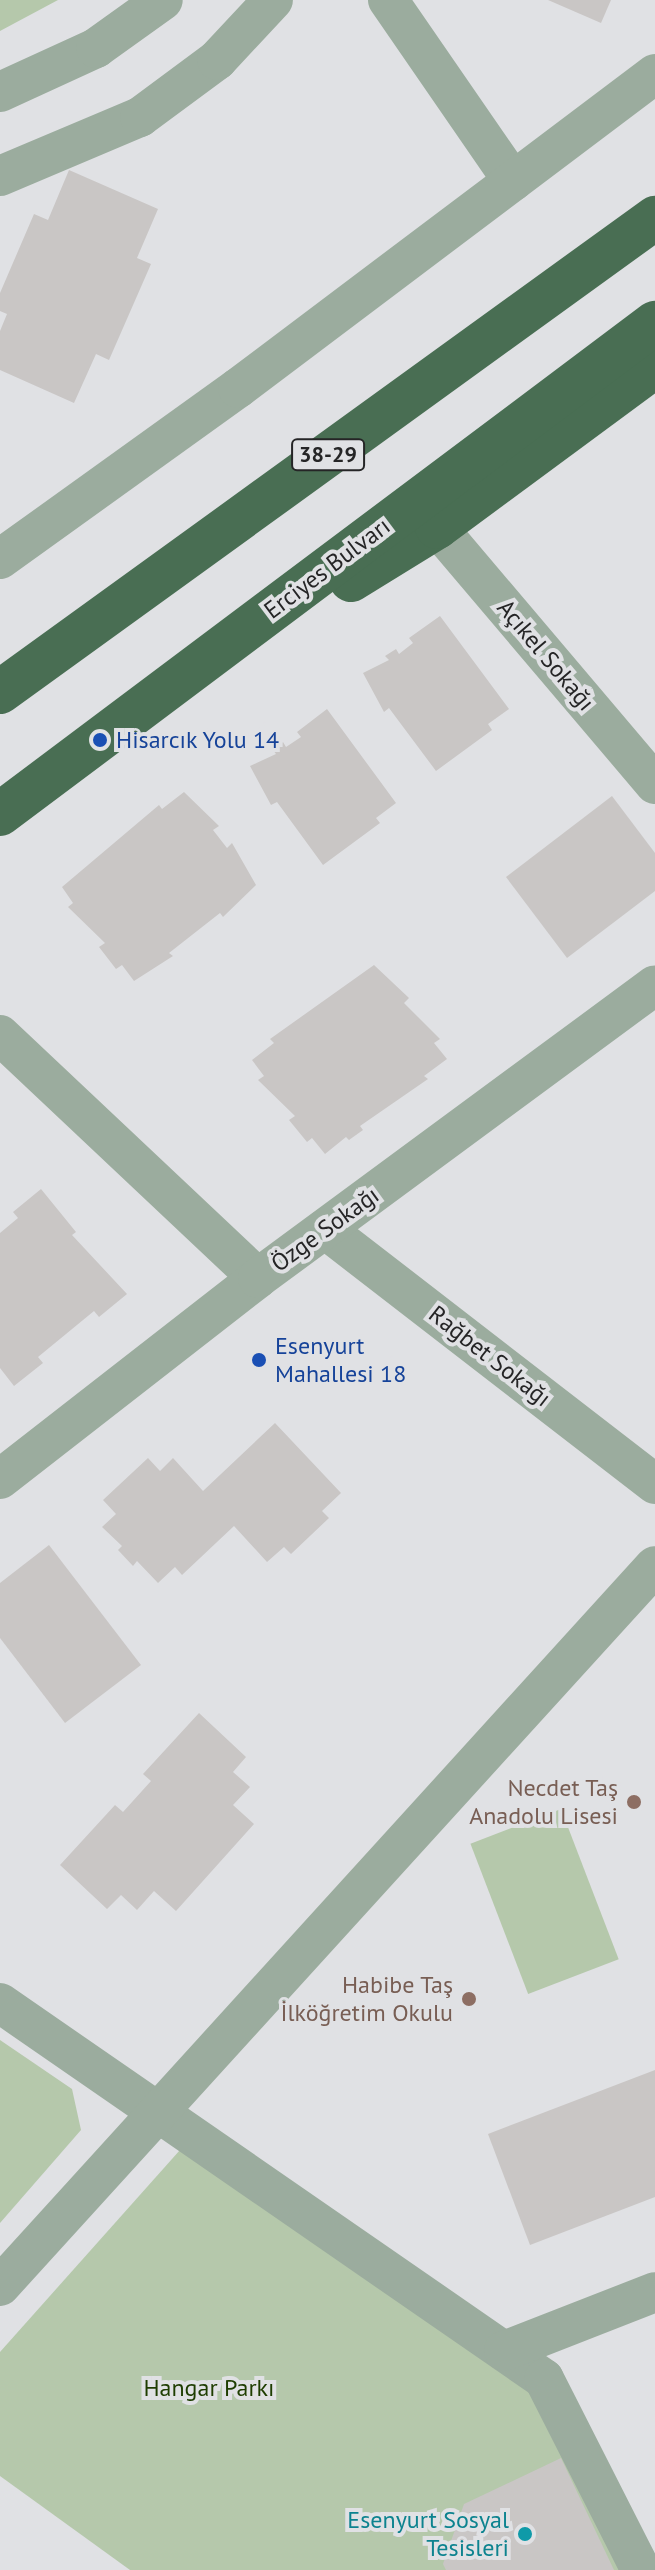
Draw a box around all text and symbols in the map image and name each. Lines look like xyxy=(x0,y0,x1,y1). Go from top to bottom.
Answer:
road number: 38-29 xyxy=(290,437,366,473)
street label: Erciyes Bulvarı xyxy=(258,511,396,625)
street label: Açıkel Sokağı xyxy=(491,594,601,716)
place label: Hisarcık Yolu 14 xyxy=(116,726,281,754)
marker: Hisarcık Yolu 14 xyxy=(91,731,109,749)
street label: Özge Sokağı xyxy=(266,1180,384,1278)
street label: Rağbet Sokağı xyxy=(423,1299,557,1413)
place label: Esenyurt Mahallesi 18 xyxy=(275,1332,406,1388)
marker: Esenyurt Mahallesi 18 xyxy=(250,1351,268,1369)
place label: Necdet Taş Anadolu Lisesi xyxy=(469,1774,618,1830)
marker: Necdet Taş Anadolu Lisesi xyxy=(625,1793,643,1811)
place label: Habibe Taş İlköğretim Okulu xyxy=(280,1971,453,2027)
marker: Habibe Taş İlköğretim Okulu xyxy=(460,1990,478,2008)
park label: Hangar Parkı xyxy=(143,2374,275,2402)
place label: Esenyurt Sosyal Tesisleri xyxy=(347,2506,509,2562)
marker: Esenyurt Sosyal Tesisleri xyxy=(516,2525,534,2543)

